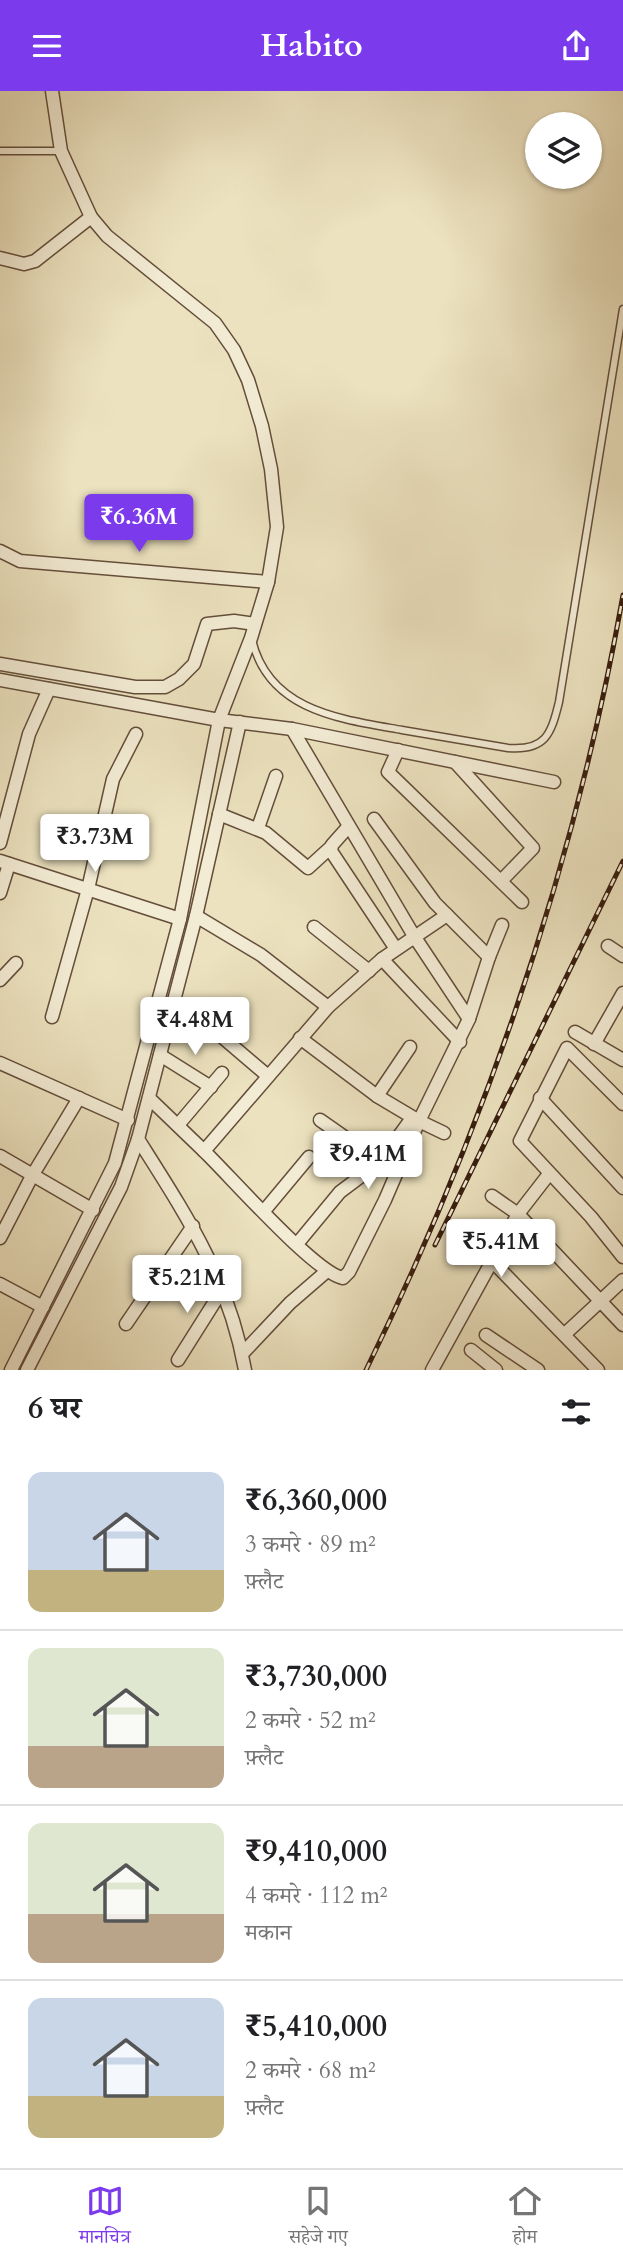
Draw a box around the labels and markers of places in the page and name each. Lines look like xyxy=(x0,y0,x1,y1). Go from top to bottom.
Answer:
pin: ₹6.36M xyxy=(82,495,196,554)
pin: ₹3.73M xyxy=(38,815,152,874)
pin: ₹4.48M xyxy=(138,997,252,1057)
pin: ₹9.41M xyxy=(311,1131,425,1191)
pin: ₹5.41M xyxy=(444,1219,558,1279)
pin: ₹5.21M xyxy=(130,1255,244,1315)

